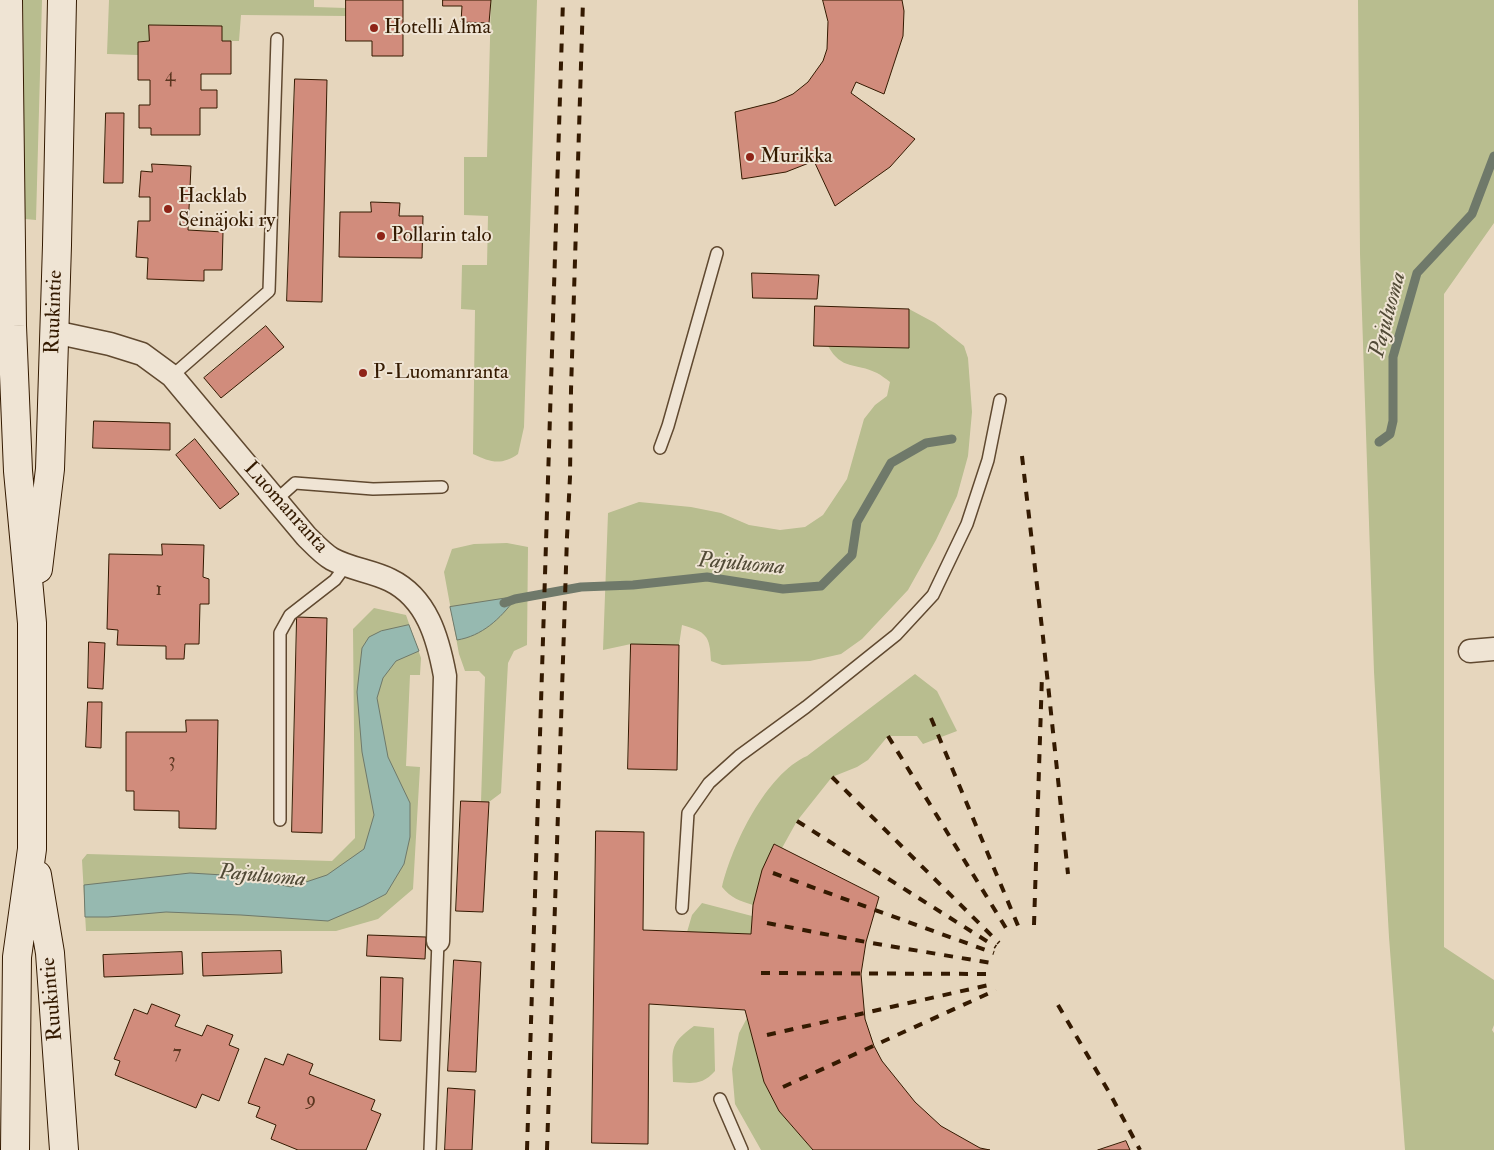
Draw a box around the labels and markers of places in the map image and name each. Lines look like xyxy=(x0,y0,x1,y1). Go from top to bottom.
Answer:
place label: Hotelli Alma xyxy=(384,15,491,41)
marker: Hotelli Alma xyxy=(368,22,380,34)
place label: Murikka xyxy=(760,144,833,170)
marker: Murikka xyxy=(744,151,756,163)
place label: Hacklab Seinäjoki ry xyxy=(178,184,276,234)
marker: Hacklab Seinäjoki ry xyxy=(162,203,174,215)
place label: Pollarin talo xyxy=(391,223,492,249)
marker: Pollarin talo xyxy=(375,230,387,242)
place label: P-Luomanranta xyxy=(373,360,509,386)
marker: P-Luomanranta xyxy=(357,367,369,379)

